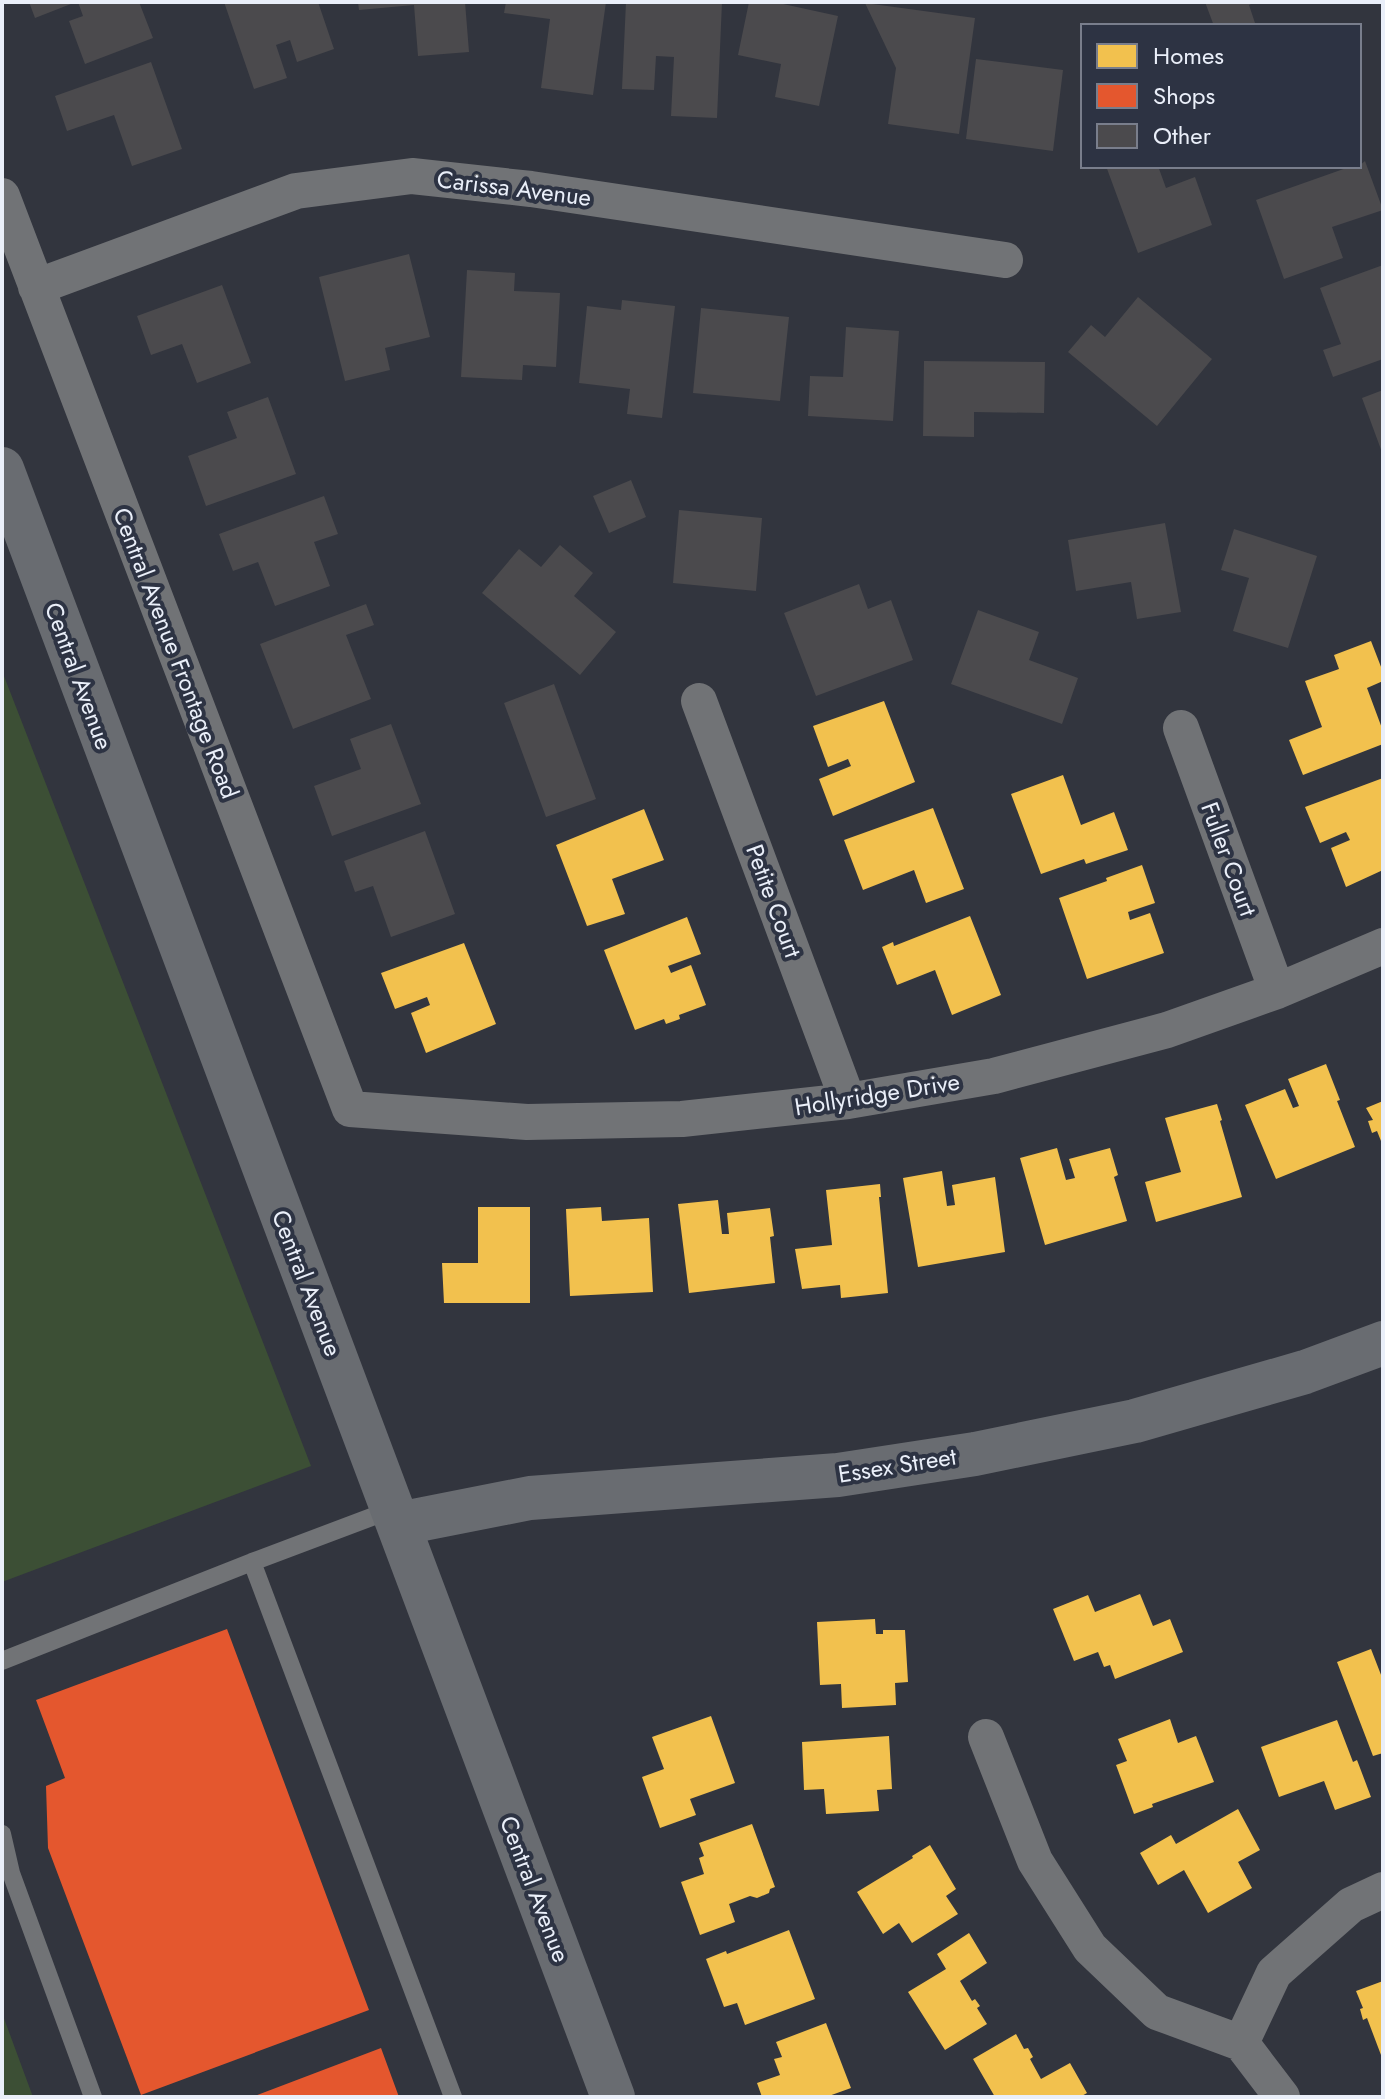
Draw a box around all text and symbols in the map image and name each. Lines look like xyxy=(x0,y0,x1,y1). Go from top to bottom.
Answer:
legend xyxy=(1081,24,1361,168)
text: Homes xyxy=(1153,38,1224,73)
text: Shops xyxy=(1153,78,1215,113)
text: Other xyxy=(1153,118,1212,153)
street label: Carissa Avenue xyxy=(435,161,593,215)
street label: Central Avenue Frontage Road xyxy=(104,502,248,804)
street label: Central Avenue xyxy=(36,597,122,755)
street label: Fuller Court xyxy=(1192,797,1266,921)
street label: Petite Court xyxy=(737,839,811,963)
street label: Hollyridge Drive xyxy=(792,1064,962,1124)
street label: Central Avenue xyxy=(263,1205,351,1361)
street label: Essex Street xyxy=(835,1438,959,1492)
street label: Central Avenue xyxy=(491,1811,579,1967)

